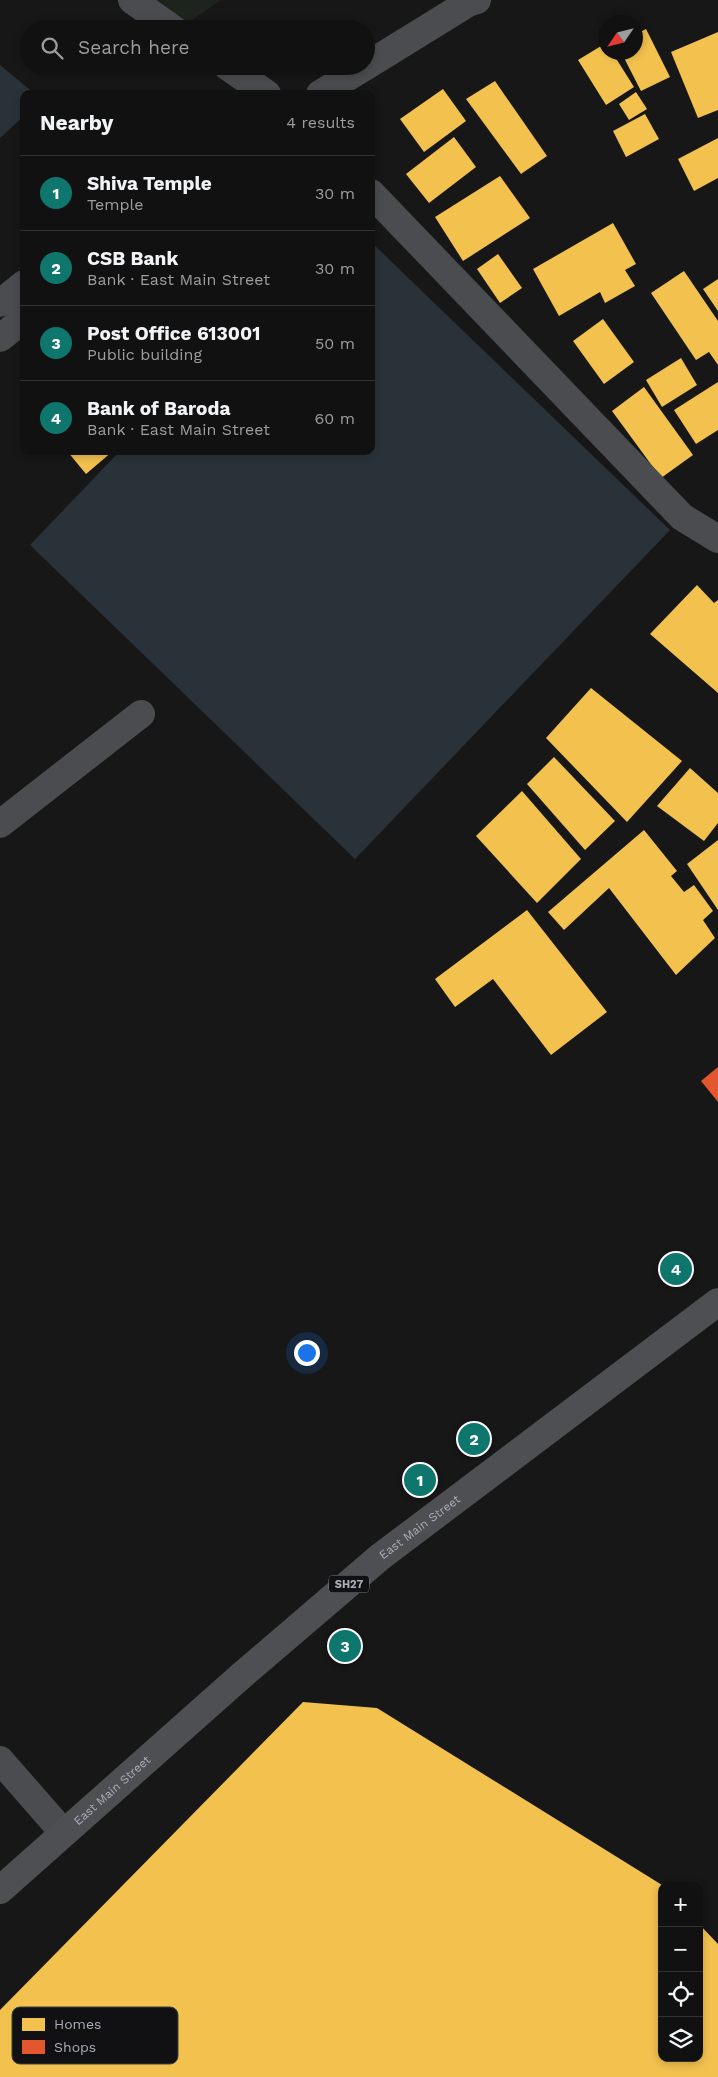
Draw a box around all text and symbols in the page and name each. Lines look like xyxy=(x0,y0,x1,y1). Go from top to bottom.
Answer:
north arrow xyxy=(598,15,643,60)
search box xyxy=(20,20,375,75)
icon: search xyxy=(38,34,66,62)
text: Search here xyxy=(78,36,189,59)
text: Nearby xyxy=(40,110,113,135)
text: 4 results xyxy=(286,113,355,132)
text: Shiva Temple xyxy=(87,172,212,195)
text: 1 xyxy=(53,184,59,203)
text: 30 m xyxy=(315,184,355,203)
text: Temple xyxy=(87,195,144,214)
text: CSB Bank xyxy=(87,247,178,270)
text: 2 xyxy=(51,259,61,278)
text: 30 m xyxy=(315,259,355,278)
text: Bank · East Main Street xyxy=(87,270,270,289)
text: Post Office 613001 xyxy=(87,322,260,345)
text: 3 xyxy=(51,334,61,353)
text: 50 m xyxy=(315,334,355,353)
text: Public building xyxy=(87,345,202,364)
text: Bank of Baroda xyxy=(87,397,230,420)
text: 4 xyxy=(51,409,61,428)
text: 60 m xyxy=(315,409,355,428)
text: Bank · East Main Street xyxy=(87,420,270,439)
pin: 4 xyxy=(660,1250,692,1288)
your location xyxy=(294,1340,320,1366)
pin: 2 xyxy=(458,1420,490,1458)
pin: 1 xyxy=(404,1461,436,1499)
street label: East Main Street xyxy=(376,1492,463,1562)
road number: SH27 xyxy=(329,1576,369,1592)
pin: 3 xyxy=(329,1627,361,1665)
street label: East Main Street xyxy=(71,1753,153,1828)
map controls xyxy=(658,1882,703,2062)
button: + xyxy=(658,1882,703,1927)
button: − xyxy=(658,1927,703,1972)
button: locate xyxy=(658,1972,703,2017)
legend xyxy=(12,2007,178,2064)
text: Homes xyxy=(54,2016,101,2032)
button: layers xyxy=(658,2017,703,2062)
text: Shops xyxy=(54,2039,96,2055)

